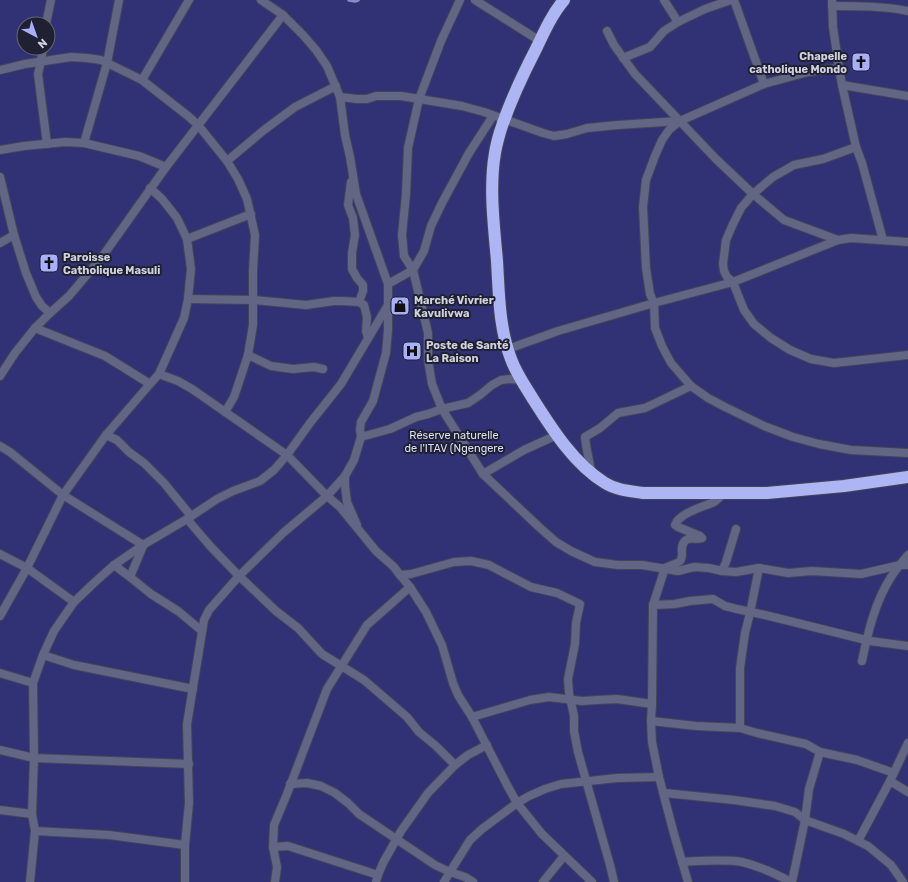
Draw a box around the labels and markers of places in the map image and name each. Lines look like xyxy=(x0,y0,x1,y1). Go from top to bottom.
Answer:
place label: Chapelle catholique Mondo xyxy=(749,50,847,76)
church icon: Chapelle catholique Mondo xyxy=(850,51,872,73)
place label: Paroisse Catholique Masuli xyxy=(63,251,160,277)
church icon: Paroisse Catholique Masuli xyxy=(38,252,60,274)
place label: Marché Vivrier Kavulivwa xyxy=(414,294,494,320)
shop icon: Marché Vivrier Kavulivwa xyxy=(389,295,411,317)
place label: Poste de Santé La Raison xyxy=(426,339,509,365)
hospital icon: Poste de Santé La Raison xyxy=(401,340,423,362)

